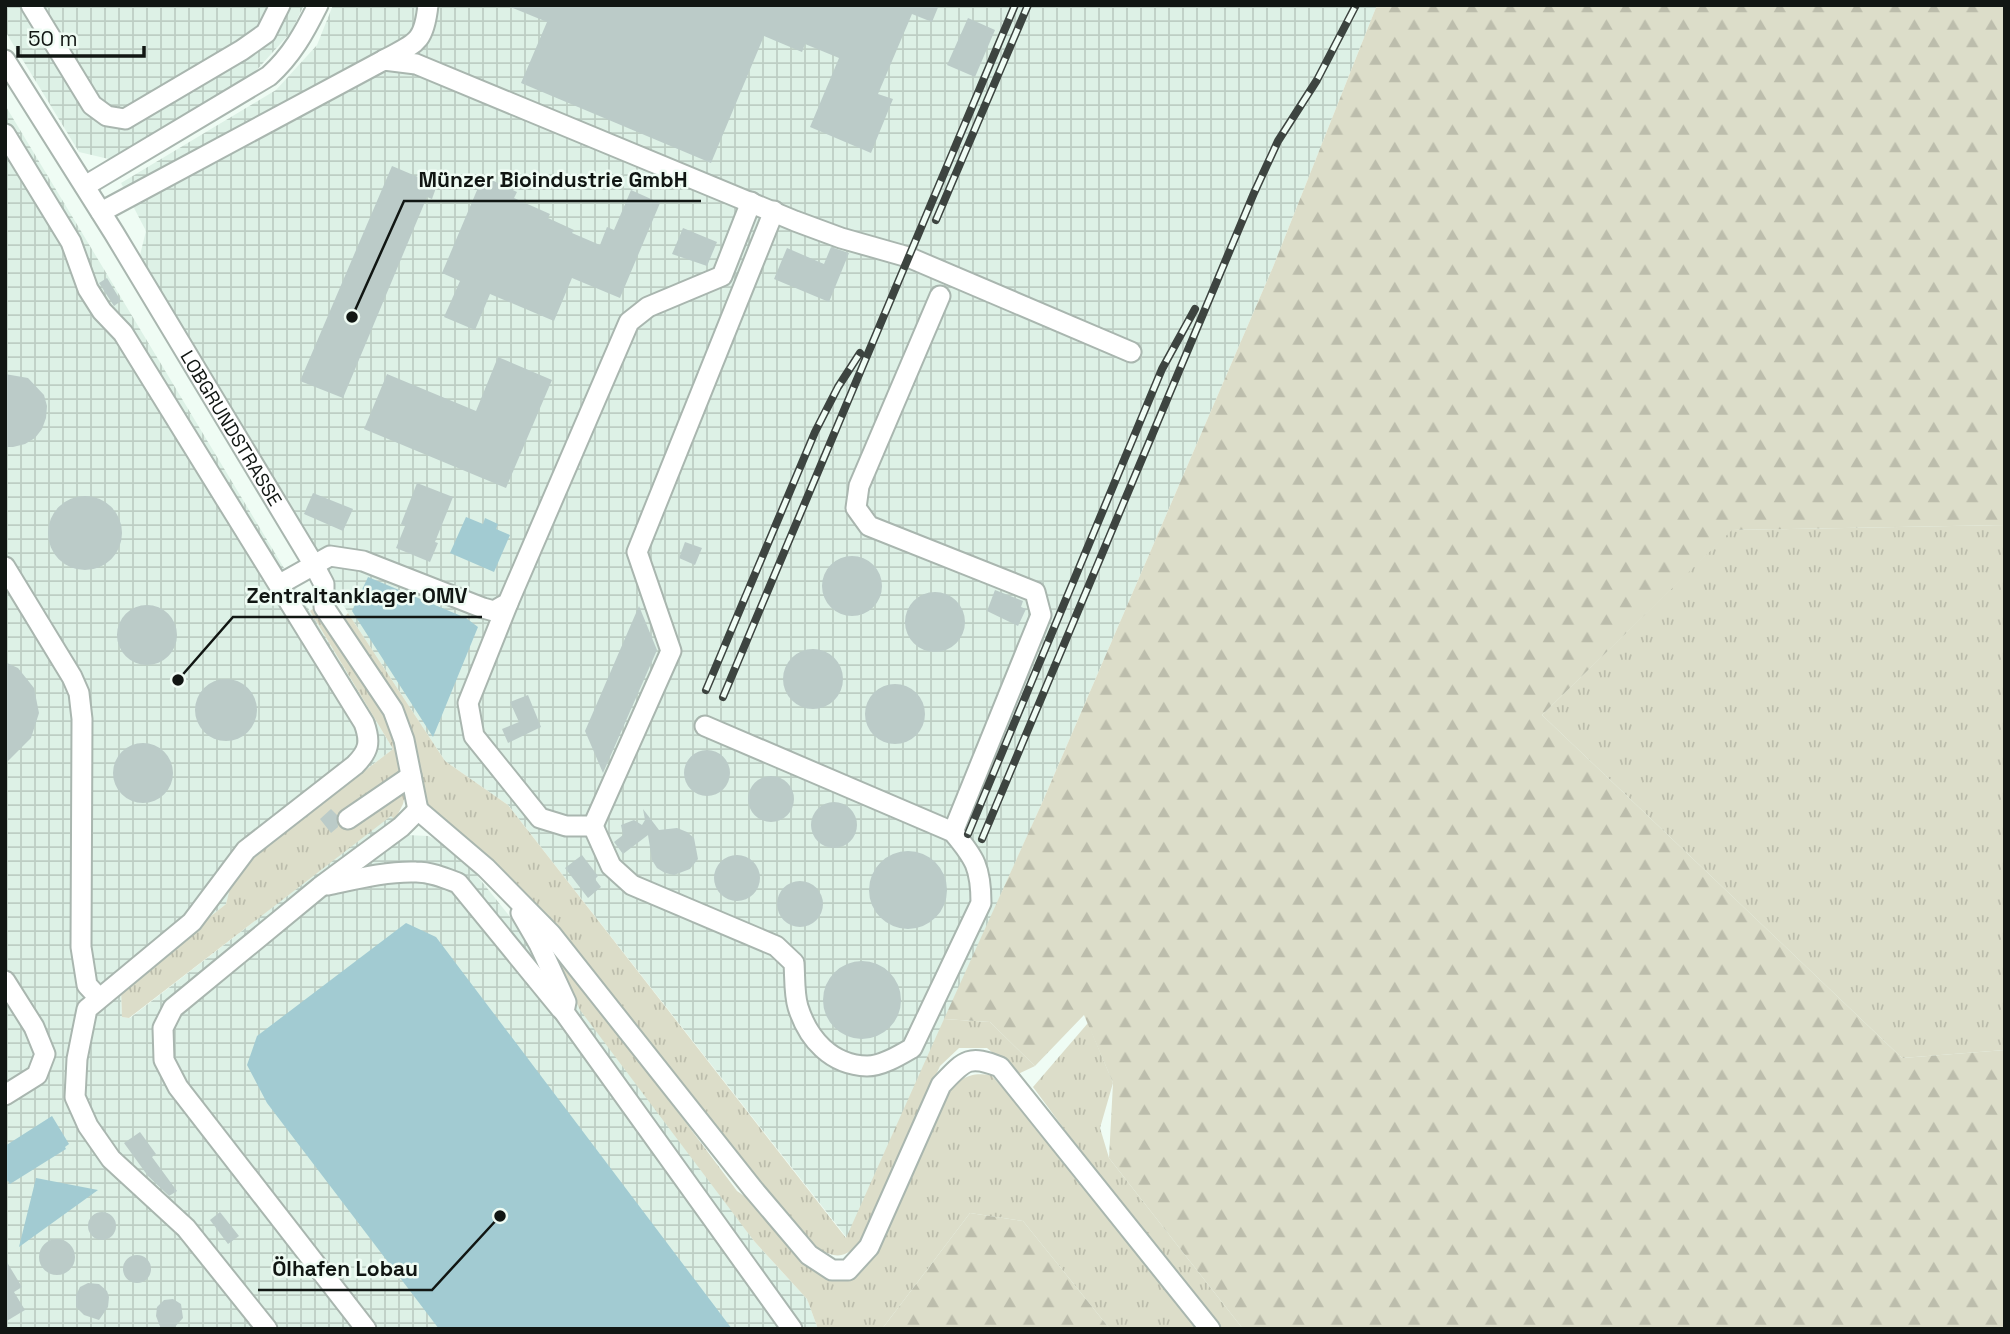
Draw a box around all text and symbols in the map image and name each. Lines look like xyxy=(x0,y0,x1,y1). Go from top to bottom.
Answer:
scale bar xyxy=(18,14,144,58)
text: 50 m xyxy=(28,25,78,52)
callout: Münzer Bioindustrie GmbH xyxy=(404,159,701,201)
text: Münzer Bioindustrie GmbH xyxy=(419,166,687,193)
street label: LOBGRUNDSTRASSE xyxy=(175,345,288,510)
callout: Zentraltanklager OMV xyxy=(233,575,482,617)
text: Zentraltanklager OMV xyxy=(247,582,467,609)
callout: Ölhafen Lobau xyxy=(258,1248,432,1290)
text: Ölhafen Lobau xyxy=(272,1255,418,1282)

